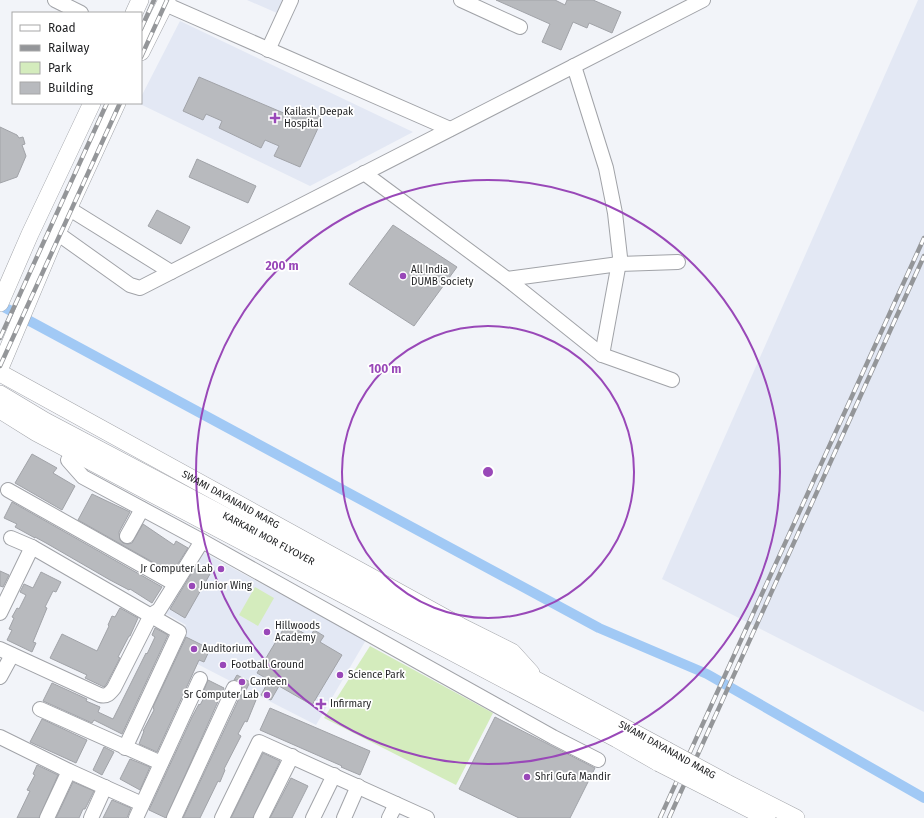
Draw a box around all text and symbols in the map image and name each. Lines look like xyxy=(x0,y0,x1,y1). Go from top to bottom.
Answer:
legend xyxy=(12,12,142,104)
text: Road xyxy=(48,21,76,35)
text: Railway xyxy=(48,41,89,55)
text: Park xyxy=(48,61,72,75)
text: Building xyxy=(48,81,94,95)
place label: Kailash Deepak Hospital xyxy=(284,106,354,130)
marker: Kailash Deepak Hospital xyxy=(269,112,281,124)
text: 200 m xyxy=(265,259,299,273)
place label: All India DUMB Society xyxy=(411,264,473,288)
marker: All India DUMB Society xyxy=(398,271,408,281)
text: 100 m xyxy=(369,362,401,376)
centre of rings xyxy=(481,465,495,479)
street label: SWAMI DAYANAND MARG xyxy=(180,468,281,531)
street label: KARKARI MOR FLYOVER xyxy=(220,510,316,568)
place label: Jr Computer Lab xyxy=(140,563,213,575)
marker: Jr Computer Lab xyxy=(216,564,226,574)
place label: Junior Wing xyxy=(200,580,253,592)
marker: Junior Wing xyxy=(187,581,197,591)
place label: Hillwoods Academy xyxy=(275,620,320,644)
marker: Hillwoods Academy xyxy=(262,627,272,637)
place label: Auditorium xyxy=(202,643,253,655)
marker: Auditorium xyxy=(189,644,199,654)
place label: Football Ground xyxy=(231,659,304,671)
marker: Football Ground xyxy=(218,660,228,670)
place label: Science Park xyxy=(348,669,406,681)
marker: Science Park xyxy=(335,670,345,680)
place label: Canteen xyxy=(250,676,287,688)
marker: Canteen xyxy=(237,677,247,687)
place label: Sr Computer Lab xyxy=(184,689,259,701)
marker: Sr Computer Lab xyxy=(262,690,272,700)
marker: Infirmary xyxy=(315,698,327,710)
place label: Infirmary xyxy=(330,698,371,710)
street label: SWAMI DAYANAND MARG xyxy=(616,718,718,782)
place label: Shri Gufa Mandir xyxy=(535,771,611,783)
marker: Shri Gufa Mandir xyxy=(522,772,532,782)

